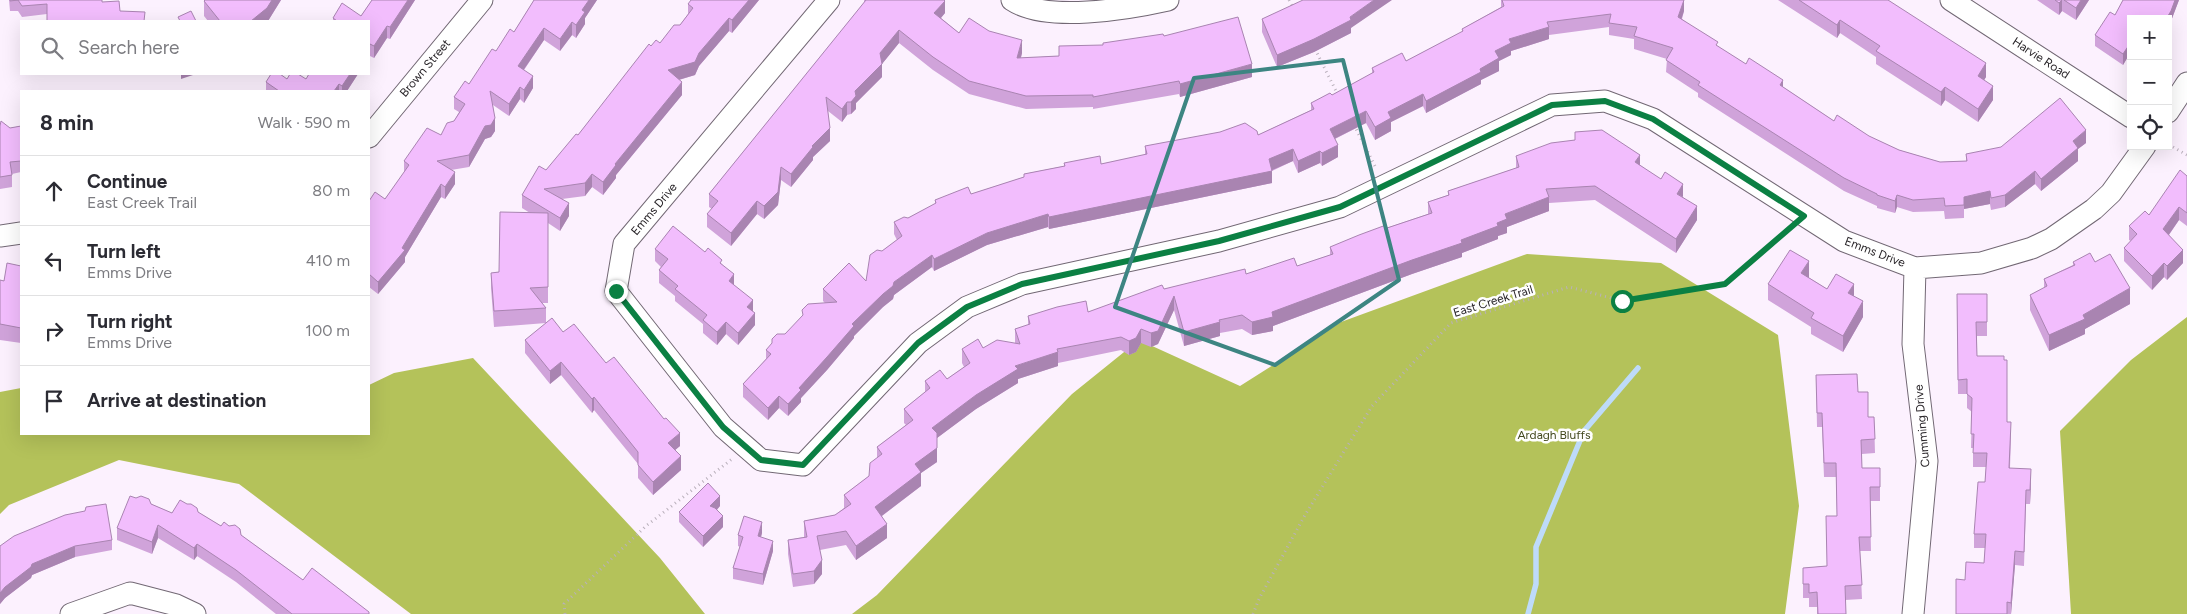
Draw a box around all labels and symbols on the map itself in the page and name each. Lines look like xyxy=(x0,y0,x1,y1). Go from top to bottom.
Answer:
street label: Harvie Road xyxy=(2010,34,2072,82)
street label: Brown Street xyxy=(397,36,453,100)
street label: Emms Drive xyxy=(628,180,680,238)
street label: Emms Drive xyxy=(1843,234,1908,270)
route end xyxy=(605,280,628,303)
street label: East Creek Trail xyxy=(1451,282,1535,320)
route start xyxy=(1611,290,1634,313)
street label: Cumming Drive xyxy=(1911,384,1933,468)
park label: Ardagh Bluffs xyxy=(1517,428,1591,442)

